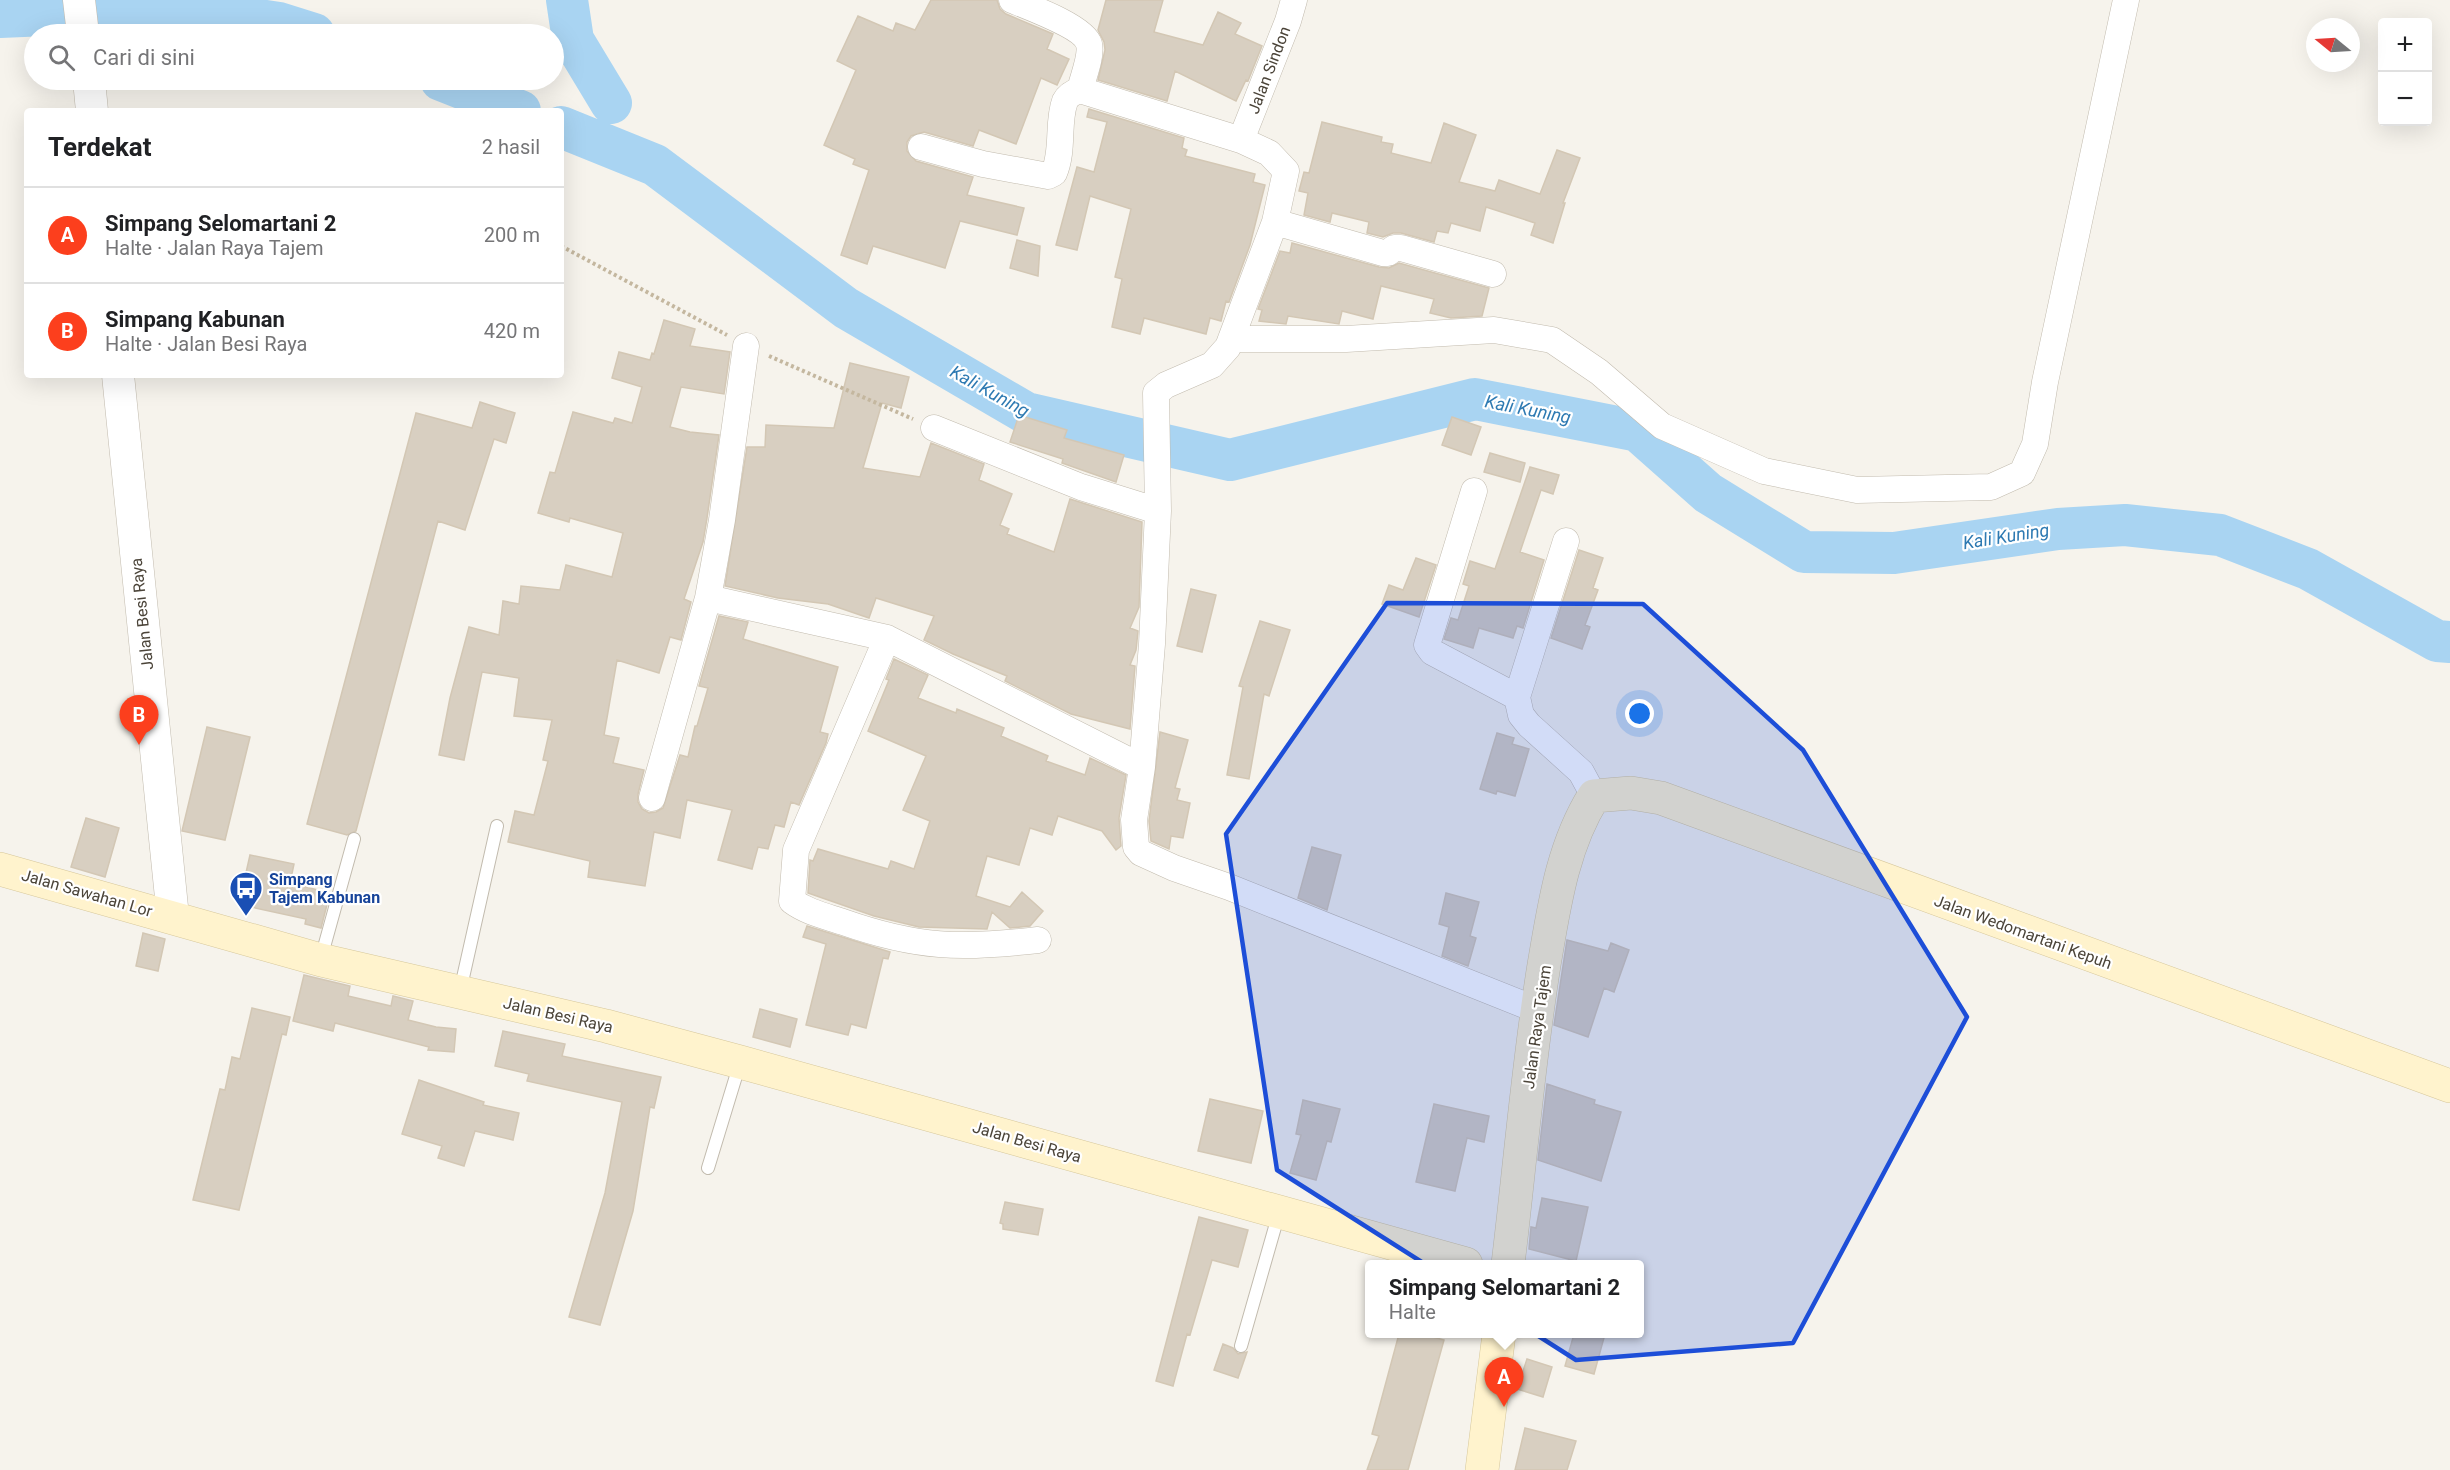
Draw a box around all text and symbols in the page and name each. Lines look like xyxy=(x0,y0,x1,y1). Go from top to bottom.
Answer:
north arrow xyxy=(2306,18,2360,72)
map controls xyxy=(2378,18,2432,126)
button: + xyxy=(2378,18,2432,72)
search box xyxy=(24,24,564,90)
street label: Jalan Sindon xyxy=(1244,24,1294,116)
icon: search xyxy=(45,41,78,74)
text: Cari di sini xyxy=(93,45,195,70)
button: − xyxy=(2378,72,2432,126)
text: Terdekat xyxy=(48,132,152,162)
text: 2 hasil xyxy=(482,135,540,159)
text: Simpang Selomartani 2 xyxy=(105,211,337,236)
text: A xyxy=(61,223,74,247)
text: 200 m xyxy=(484,223,540,247)
text: Halte · Jalan Raya Tajem xyxy=(105,236,323,260)
text: Simpang Kabunan xyxy=(105,307,285,332)
text: B xyxy=(61,319,74,343)
text: 420 m xyxy=(484,319,540,343)
text: Halte · Jalan Besi Raya xyxy=(105,332,307,356)
water label: Kali Kuning xyxy=(947,361,1033,421)
water label: Kali Kuning xyxy=(1483,390,1573,428)
water label: Kali Kuning xyxy=(1961,519,2051,553)
street label: Jalan Besi Raya xyxy=(127,557,157,671)
pin: B xyxy=(120,696,158,745)
your location xyxy=(1625,699,1654,728)
street label: Jalan Sawahan Lor xyxy=(19,865,155,921)
bus stop icon: Simpang Tajem Kabunan xyxy=(228,870,264,917)
place label: Simpang Tajem Kabunan xyxy=(269,870,380,907)
street label: Jalan Wedomartani Kepuh xyxy=(1932,891,2114,973)
street label: Jalan Raya Tajem xyxy=(1519,964,1555,1090)
street label: Jalan Besi Raya xyxy=(501,993,615,1037)
street label: Jalan Besi Raya xyxy=(970,1117,1084,1167)
popup xyxy=(1365,1260,1644,1338)
text: Simpang Selomartani 2 xyxy=(1389,1275,1620,1300)
text: Halte xyxy=(1389,1300,1436,1324)
pin: A xyxy=(1484,1358,1524,1407)

